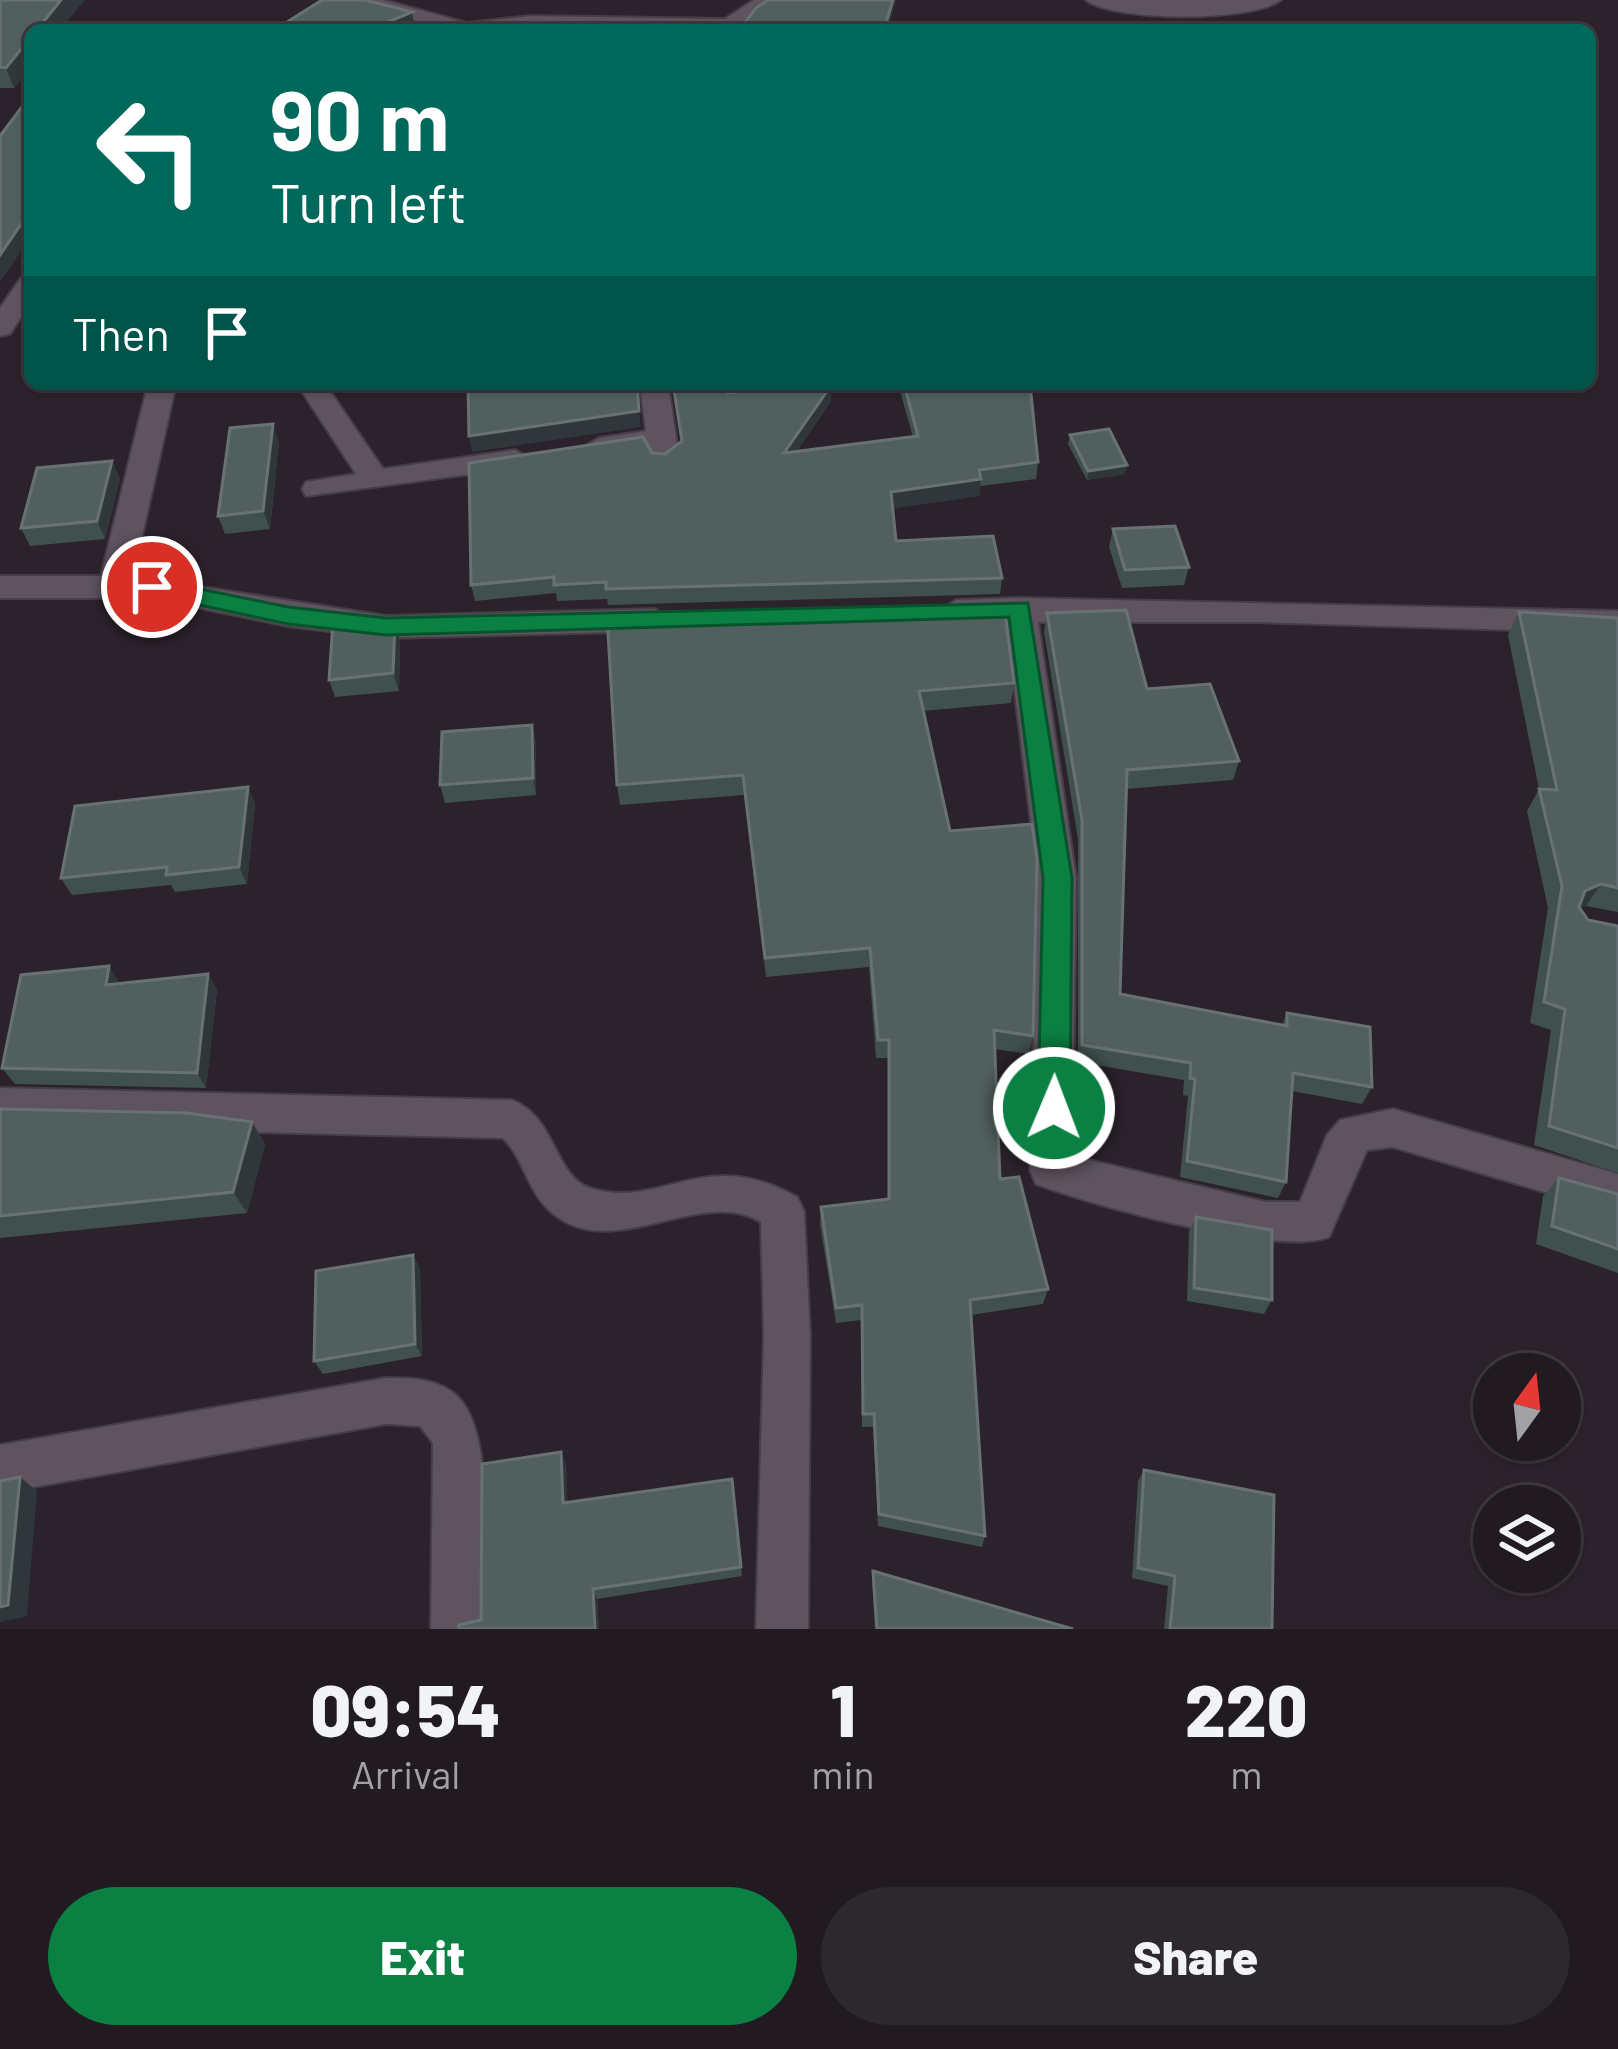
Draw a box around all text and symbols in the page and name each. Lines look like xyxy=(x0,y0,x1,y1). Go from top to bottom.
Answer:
text: 90 m xyxy=(270,67,449,168)
icon: left xyxy=(72,72,228,228)
text: Turn left xyxy=(270,169,467,234)
icon: arrive xyxy=(194,300,260,366)
text: Then xyxy=(72,306,170,360)
pin xyxy=(101,536,203,638)
icon: arrive xyxy=(119,554,185,620)
position arrow xyxy=(991,1045,1117,1171)
north arrow xyxy=(1473,1353,1581,1461)
map controls xyxy=(1473,1353,1581,1593)
button: layers xyxy=(1473,1485,1581,1593)
text: 09:54 xyxy=(310,1665,501,1751)
text: 1 xyxy=(830,1665,856,1751)
text: 220 xyxy=(1185,1665,1308,1751)
text: Arrival xyxy=(351,1750,460,1797)
text: min xyxy=(811,1750,875,1797)
text: m xyxy=(1230,1750,1262,1797)
button: Exit xyxy=(48,1887,797,2025)
button: Share xyxy=(821,1887,1570,2025)

